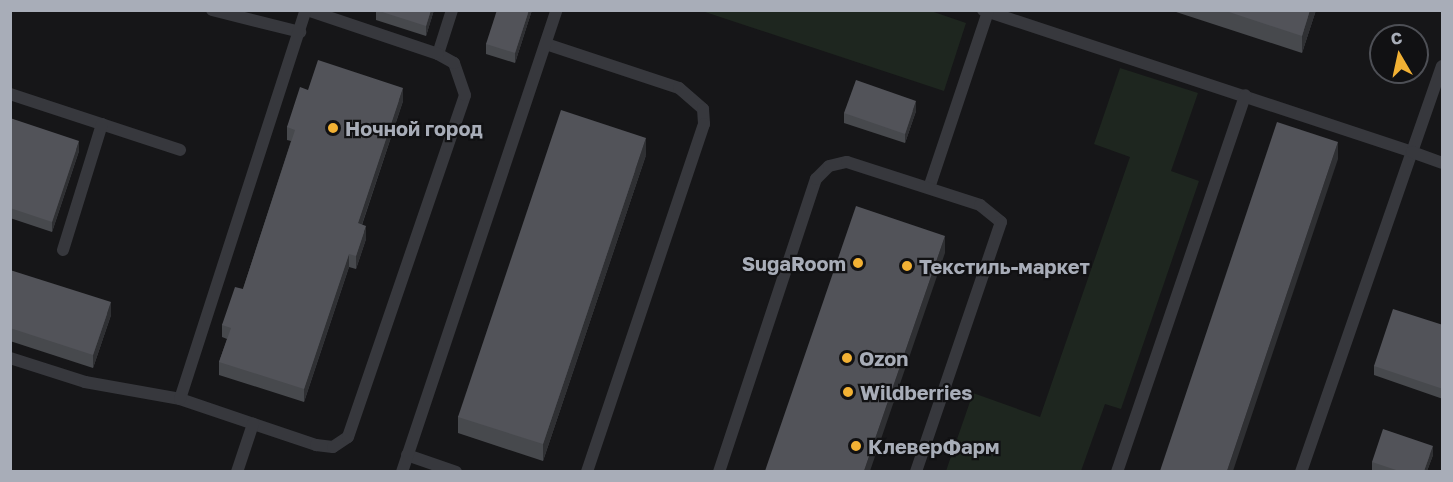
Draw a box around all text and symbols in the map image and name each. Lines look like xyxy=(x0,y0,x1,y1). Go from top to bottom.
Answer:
north arrow xyxy=(1369,24,1429,84)
text: С xyxy=(1389,27,1404,49)
place label: Ночной город xyxy=(345,116,483,140)
marker: Ночной город xyxy=(326,121,340,135)
place label: SugaRoom xyxy=(742,251,846,275)
place label: Текстиль-маркет xyxy=(919,254,1090,278)
marker: SugaRoom xyxy=(851,256,865,270)
marker: Текстиль-маркет xyxy=(900,259,914,273)
place label: Ozon xyxy=(859,346,908,370)
marker: Ozon xyxy=(840,351,854,365)
place label: Wildberries xyxy=(860,380,973,404)
marker: Wildberries xyxy=(841,385,855,399)
place label: КлеверФарм xyxy=(868,434,999,458)
marker: КлеверФарм xyxy=(849,439,863,453)

